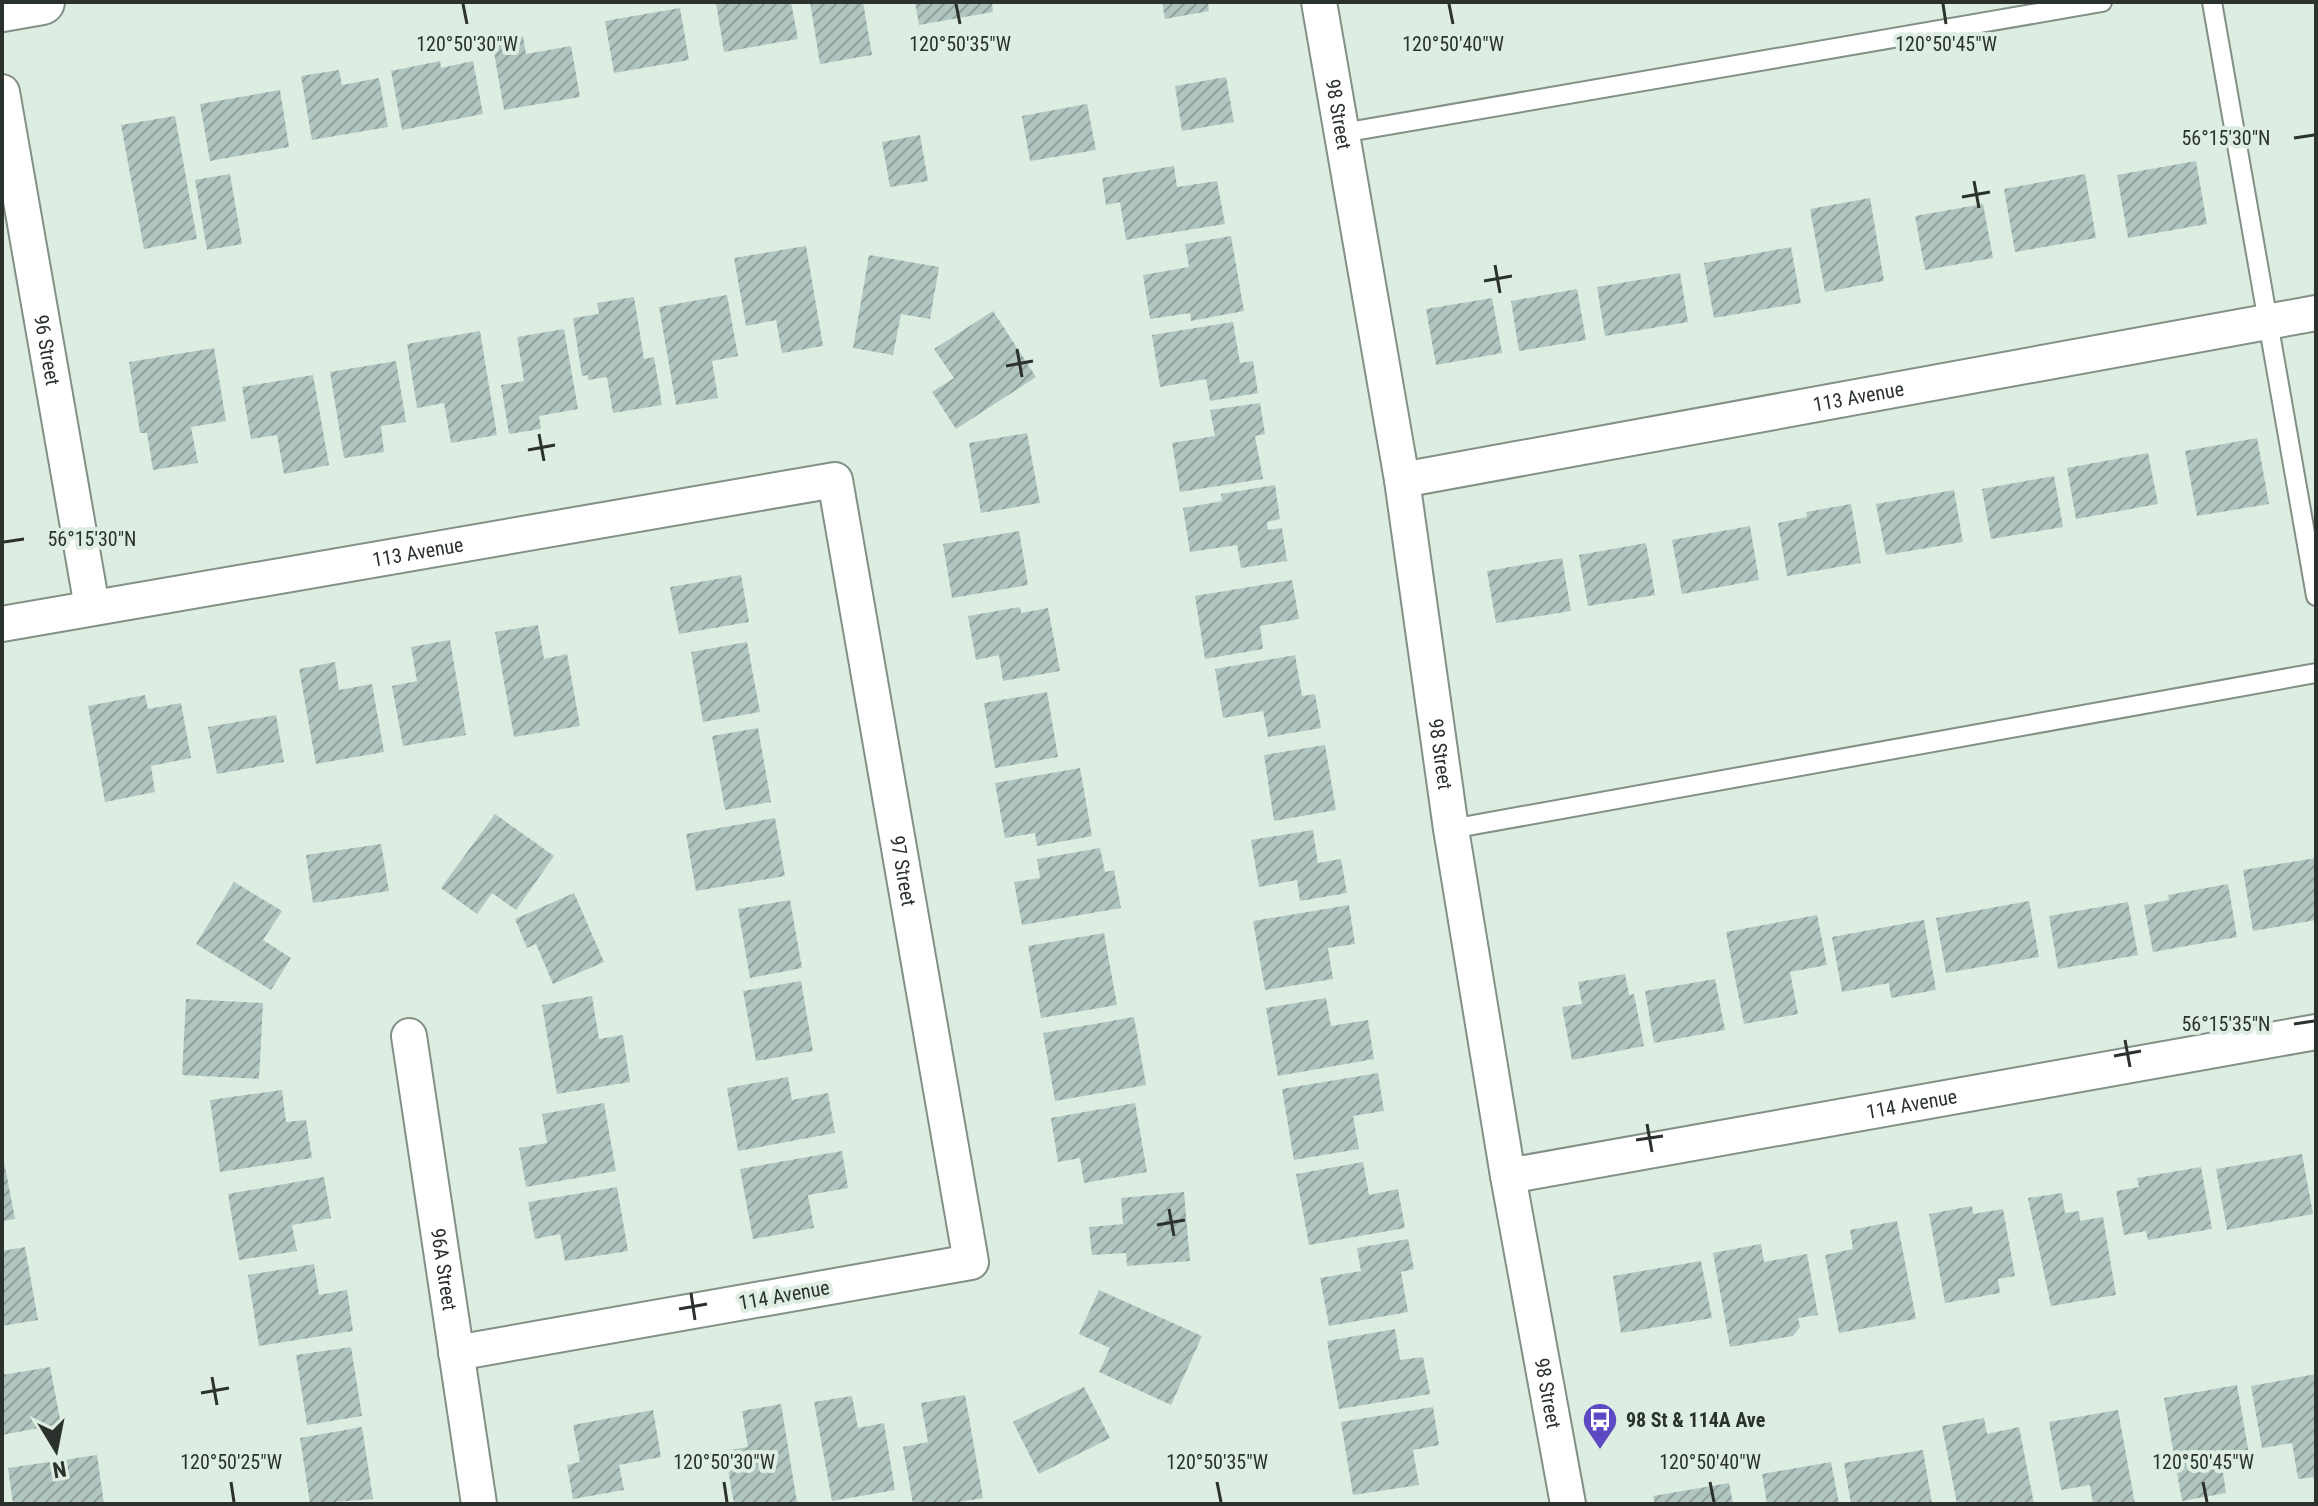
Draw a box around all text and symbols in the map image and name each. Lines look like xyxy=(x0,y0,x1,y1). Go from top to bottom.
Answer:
text: 120°50'30"W xyxy=(416,32,518,56)
text: 120°50'35"W xyxy=(909,32,1011,56)
text: 120°50'40"W xyxy=(1402,32,1504,56)
text: 120°50'45"W xyxy=(1895,32,1997,56)
street label: 98 Street xyxy=(1321,77,1356,152)
text: 56°15'30"N xyxy=(2181,126,2271,150)
street label: 96 Street xyxy=(29,313,65,387)
street label: 113 Avenue xyxy=(1811,377,1906,417)
text: 56°15'30"N xyxy=(47,527,137,551)
street label: 113 Avenue xyxy=(371,532,465,572)
street label: 98 Street xyxy=(1424,717,1457,791)
street label: 97 Street xyxy=(885,834,921,908)
text: 56°15'35"N xyxy=(2181,1012,2271,1036)
street label: 114 Avenue xyxy=(1864,1084,1959,1124)
street label: 96A Street xyxy=(426,1227,462,1312)
street label: 114 Avenue xyxy=(737,1275,831,1315)
street label: 98 Street xyxy=(1530,1356,1566,1430)
bus stop icon: 98 St & 114A Ave xyxy=(1581,1401,1619,1451)
place label: 98 St & 114A Ave xyxy=(1626,1408,1765,1432)
north arrow xyxy=(16,1410,96,1490)
text: 120°50'25"W xyxy=(180,1450,282,1474)
text: 120°50'30"W xyxy=(673,1450,775,1474)
text: 120°50'35"W xyxy=(1166,1450,1268,1474)
text: 120°50'40"W xyxy=(1659,1450,1761,1474)
text: 120°50'45"W xyxy=(2152,1450,2254,1474)
text: N xyxy=(51,1456,68,1483)

